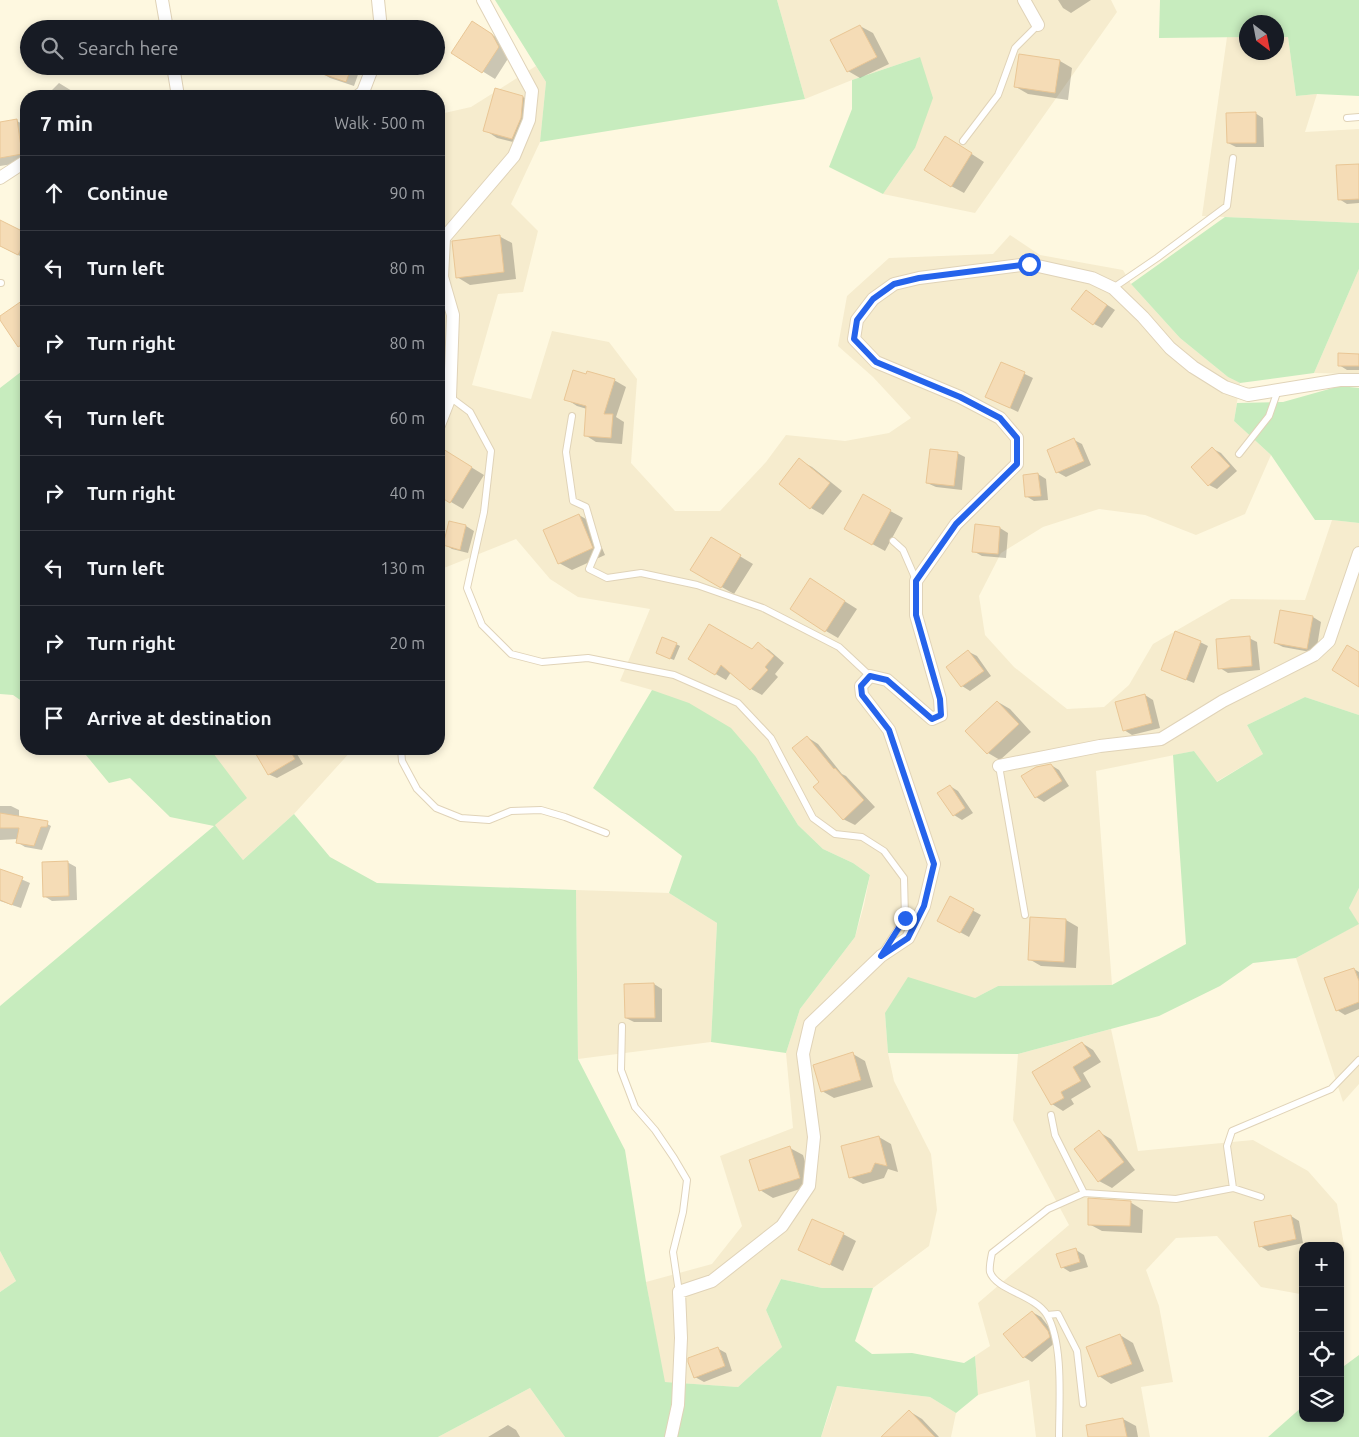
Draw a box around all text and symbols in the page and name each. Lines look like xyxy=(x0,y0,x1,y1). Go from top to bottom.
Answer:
north arrow xyxy=(1239,15,1284,60)
search box xyxy=(20,20,445,75)
icon: search xyxy=(38,34,66,62)
text: Search here xyxy=(78,37,178,59)
text: 7 min xyxy=(40,111,93,135)
text: Walk · 500 m xyxy=(334,114,425,132)
icon: ahead xyxy=(40,179,68,207)
text: Continue xyxy=(87,182,168,204)
text: 90 m xyxy=(389,184,425,202)
route start xyxy=(1018,253,1041,276)
icon: left xyxy=(40,254,68,282)
text: Turn left xyxy=(87,257,165,279)
text: 80 m xyxy=(389,259,425,277)
icon: right xyxy=(40,329,68,357)
text: Turn right xyxy=(87,332,175,354)
text: 80 m xyxy=(389,334,425,352)
icon: left xyxy=(40,404,68,432)
text: Turn left xyxy=(87,407,165,429)
text: 60 m xyxy=(389,409,425,427)
icon: right xyxy=(40,479,68,507)
text: Turn right xyxy=(87,482,175,504)
text: 40 m xyxy=(389,484,425,502)
icon: left xyxy=(40,554,68,582)
text: Turn left xyxy=(87,557,165,579)
text: 130 m xyxy=(380,559,425,577)
icon: right xyxy=(40,629,68,657)
text: Turn right xyxy=(87,632,175,654)
text: 20 m xyxy=(389,634,425,652)
icon: arrive xyxy=(40,704,68,732)
text: Arrive at destination xyxy=(87,707,272,729)
route end xyxy=(894,907,917,930)
map controls xyxy=(1299,1242,1344,1422)
button: + xyxy=(1299,1242,1344,1287)
button: − xyxy=(1299,1287,1344,1332)
button: locate xyxy=(1299,1332,1344,1377)
button: layers xyxy=(1299,1377,1344,1422)

